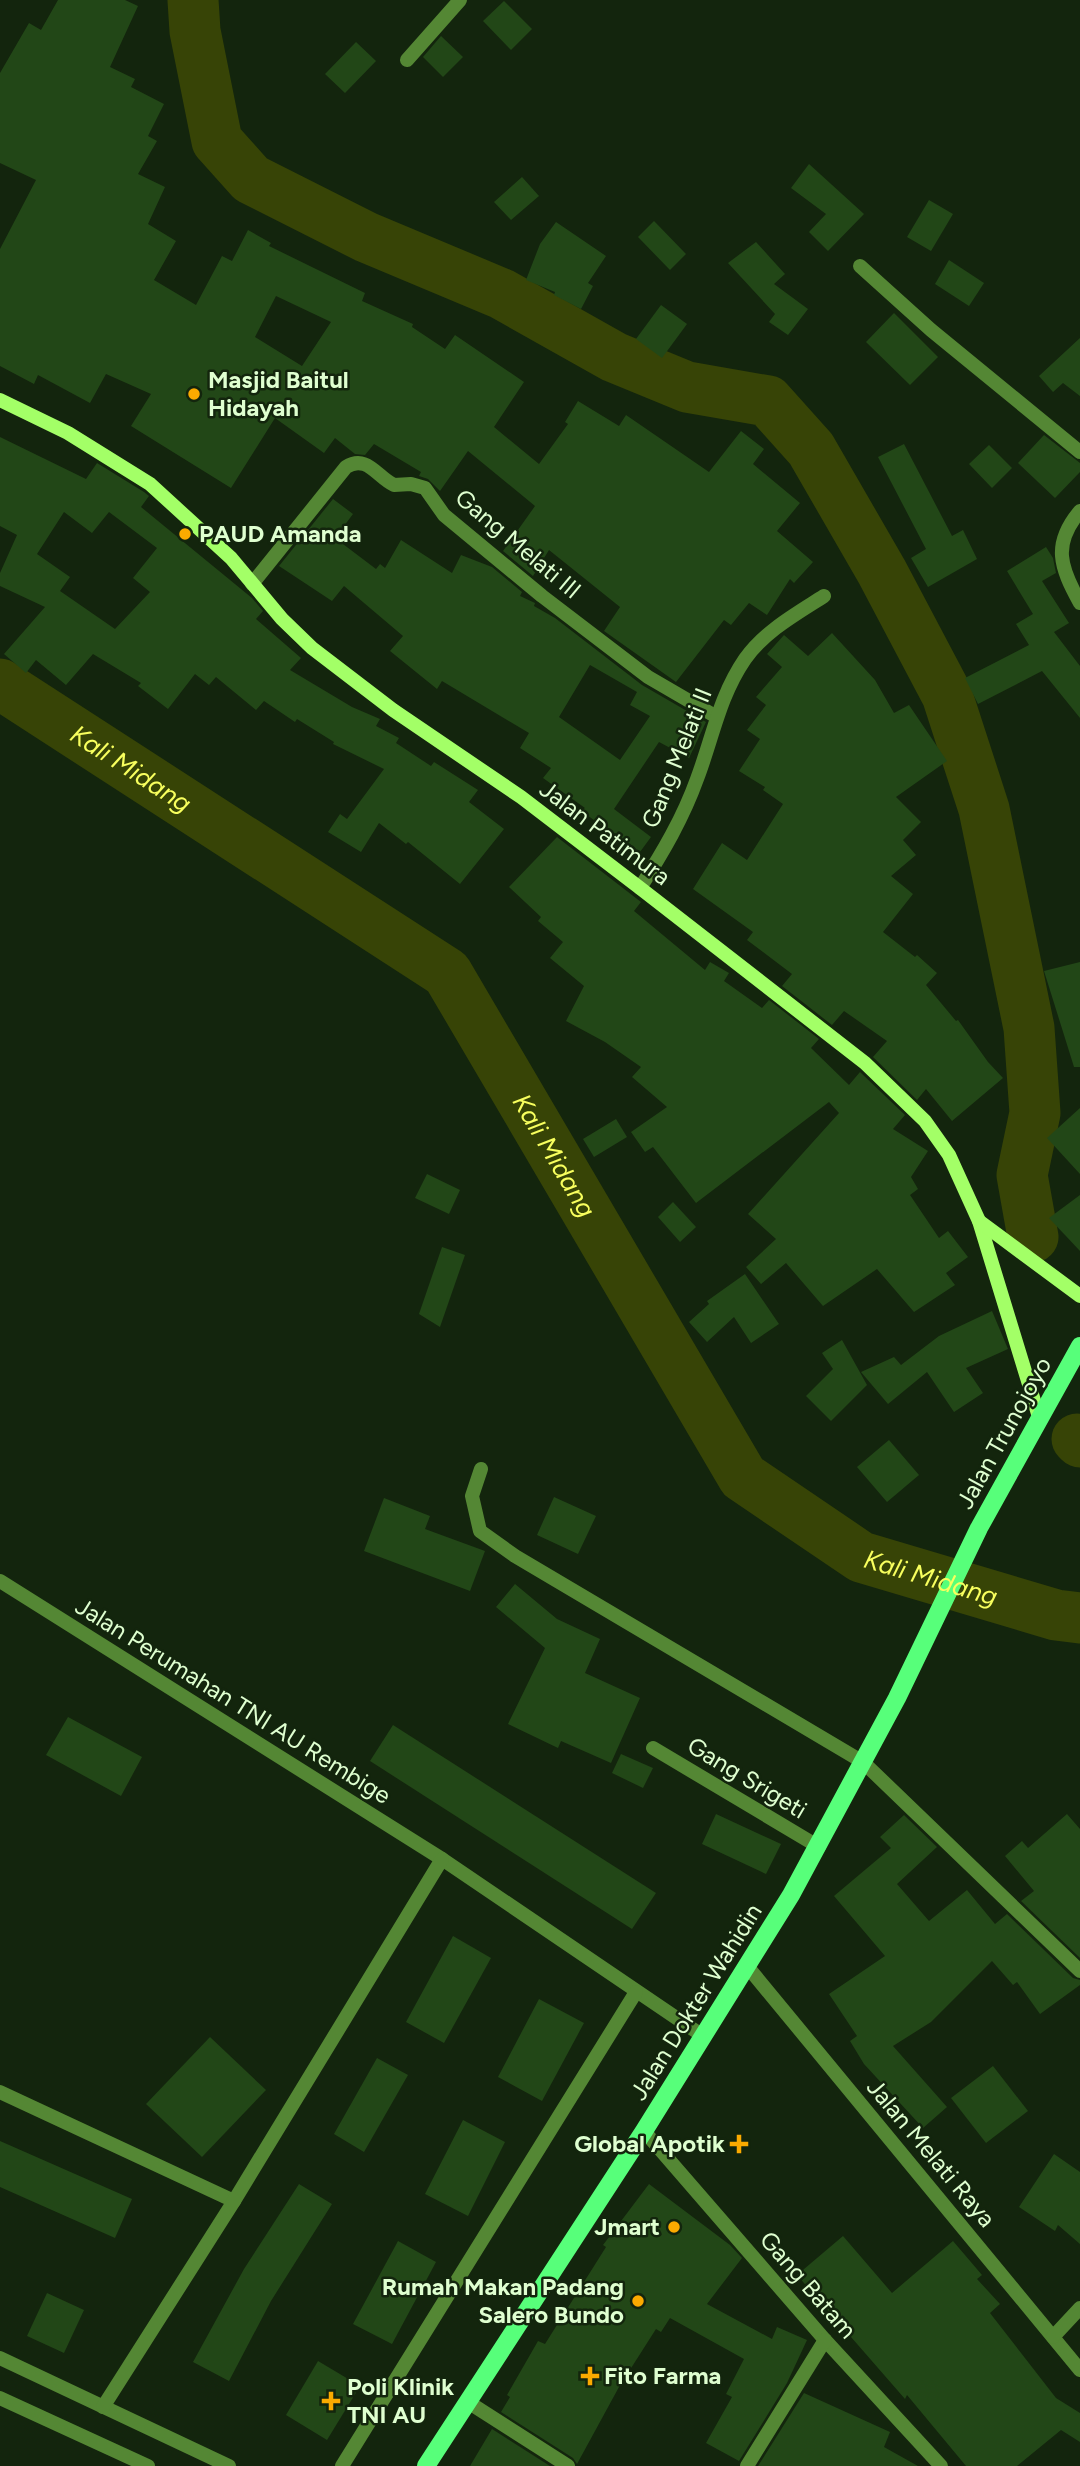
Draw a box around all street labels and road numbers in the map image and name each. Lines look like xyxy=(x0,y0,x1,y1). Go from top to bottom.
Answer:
street label: Gang Melati III xyxy=(450,483,587,605)
street label: Gang Melati II xyxy=(635,684,718,832)
street label: Jalan Patimura xyxy=(534,774,676,891)
street label: Jalan Trunojoyo xyxy=(950,1352,1057,1514)
street label: Jalan Perumahan TNI AU Rembige xyxy=(70,1591,396,1810)
street label: Gang Srigeti xyxy=(682,1731,812,1825)
street label: Jalan Dokter Wahidin xyxy=(623,1898,768,2105)
street label: Jalan Melati Raya xyxy=(861,2073,1002,2233)
street label: Gang Batam xyxy=(754,2225,863,2344)

